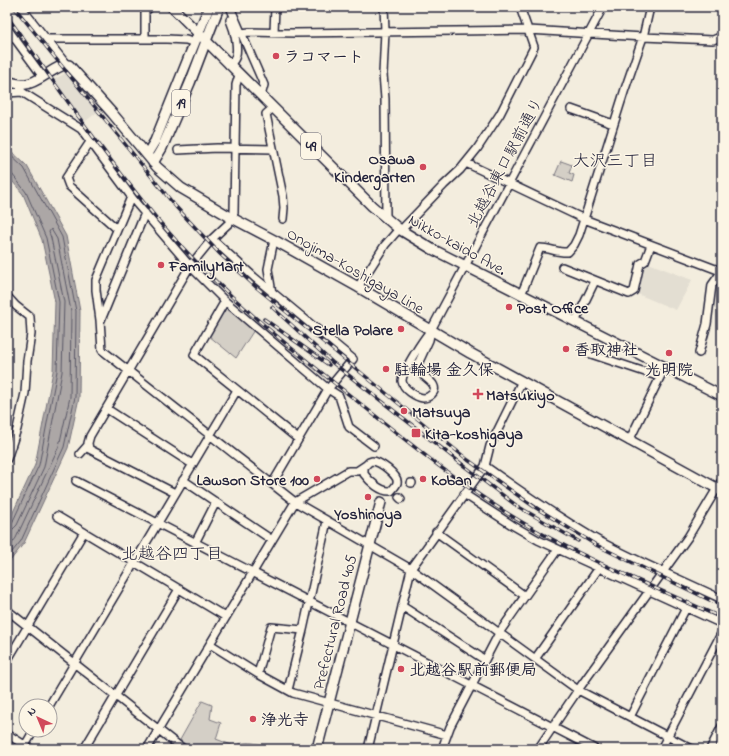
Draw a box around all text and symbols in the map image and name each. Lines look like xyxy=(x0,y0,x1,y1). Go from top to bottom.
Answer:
place label: ラコマート xyxy=(284,46,364,70)
marker: ラコマート xyxy=(271,51,281,61)
road number: 19 xyxy=(172,90,190,116)
street label: 北越谷東口駅前通り xyxy=(461,94,550,232)
road number: 49 xyxy=(301,133,321,159)
place label: Osawa Kindergarten xyxy=(334,148,415,191)
district label: 大沢三丁目 xyxy=(573,149,658,174)
marker: Osawa Kindergarten xyxy=(418,162,428,172)
street label: Nikko-kaido Ave. xyxy=(404,209,510,283)
street label: Onojima-Koshigaya Line xyxy=(282,222,429,321)
place label: FamilyMart xyxy=(168,255,244,280)
marker: FamilyMart xyxy=(156,260,166,270)
place label: Post Office xyxy=(517,297,589,321)
marker: Post Office xyxy=(504,302,514,312)
place label: Stella Polare xyxy=(313,319,394,343)
marker: Stella Polare xyxy=(396,324,406,334)
place label: 香取神社 xyxy=(574,339,638,363)
marker: 香取神社 xyxy=(561,344,571,354)
marker: 光明院 xyxy=(664,348,674,358)
place label: 駐輪場 金久保 xyxy=(394,359,494,383)
place label: 光明院 xyxy=(645,359,693,383)
marker: 駐輪場 金久保 xyxy=(381,364,391,374)
place label: Matsukiyo xyxy=(486,384,555,409)
marker: Matsukiyo xyxy=(473,389,483,399)
place label: Matsuya xyxy=(412,401,471,426)
marker: Matsuya xyxy=(399,406,409,416)
place label: Kita-koshigaya xyxy=(425,423,523,448)
marker: Kita-koshigaya xyxy=(410,427,422,439)
place label: Lawson Store 100 xyxy=(197,469,309,493)
place label: Koban xyxy=(431,469,472,493)
marker: Lawson Store 100 xyxy=(312,474,322,484)
marker: Koban xyxy=(418,474,428,484)
marker: Yoshinoya xyxy=(363,492,373,502)
place label: Yoshinoya xyxy=(333,503,402,528)
district label: 北越谷四丁目 xyxy=(121,542,223,567)
street label: Prefectural Road 405 xyxy=(308,552,364,693)
place label: 北越谷駅前郵便局 xyxy=(409,659,537,683)
marker: 北越谷駅前郵便局 xyxy=(396,664,406,674)
north arrow xyxy=(18,698,58,738)
text: N xyxy=(24,703,40,720)
place label: 浄光寺 xyxy=(261,709,309,733)
marker: 浄光寺 xyxy=(248,714,258,724)

